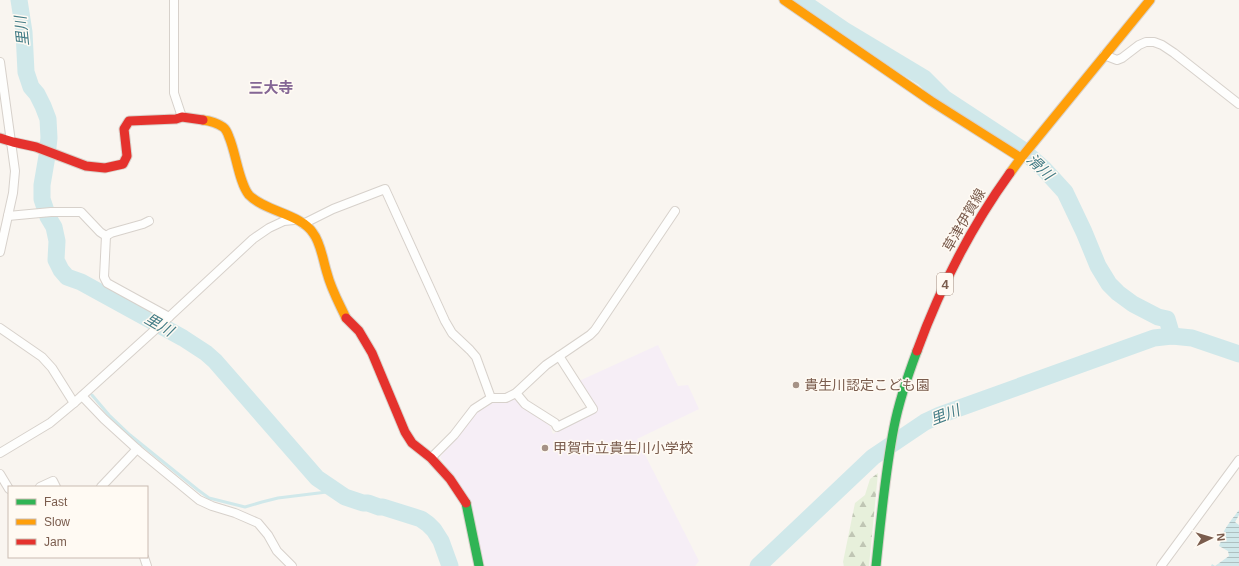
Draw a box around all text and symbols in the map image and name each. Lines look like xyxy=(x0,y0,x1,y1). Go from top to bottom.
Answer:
water label: 里川 xyxy=(11,13,32,47)
district label: 三大寺 xyxy=(248,79,294,96)
water label: 滑川 xyxy=(1024,150,1058,185)
street label: 草津伊賀線 xyxy=(940,186,988,254)
road number: 4 xyxy=(937,273,953,295)
water label: 里川 xyxy=(142,310,178,340)
place label: 貴生川認定こども園 xyxy=(804,377,930,393)
marker: 貴生川認定こども園 xyxy=(791,380,801,390)
water label: 里川 xyxy=(928,401,964,428)
place label: 甲賀市立貴生川小学校 xyxy=(553,440,693,456)
marker: 甲賀市立貴生川小学校 xyxy=(540,443,550,453)
legend xyxy=(8,486,148,558)
text: Fast xyxy=(44,495,68,509)
text: Slow xyxy=(44,515,70,529)
north arrow xyxy=(1191,518,1231,558)
text: N xyxy=(1215,533,1227,542)
text: Jam xyxy=(44,535,67,549)

